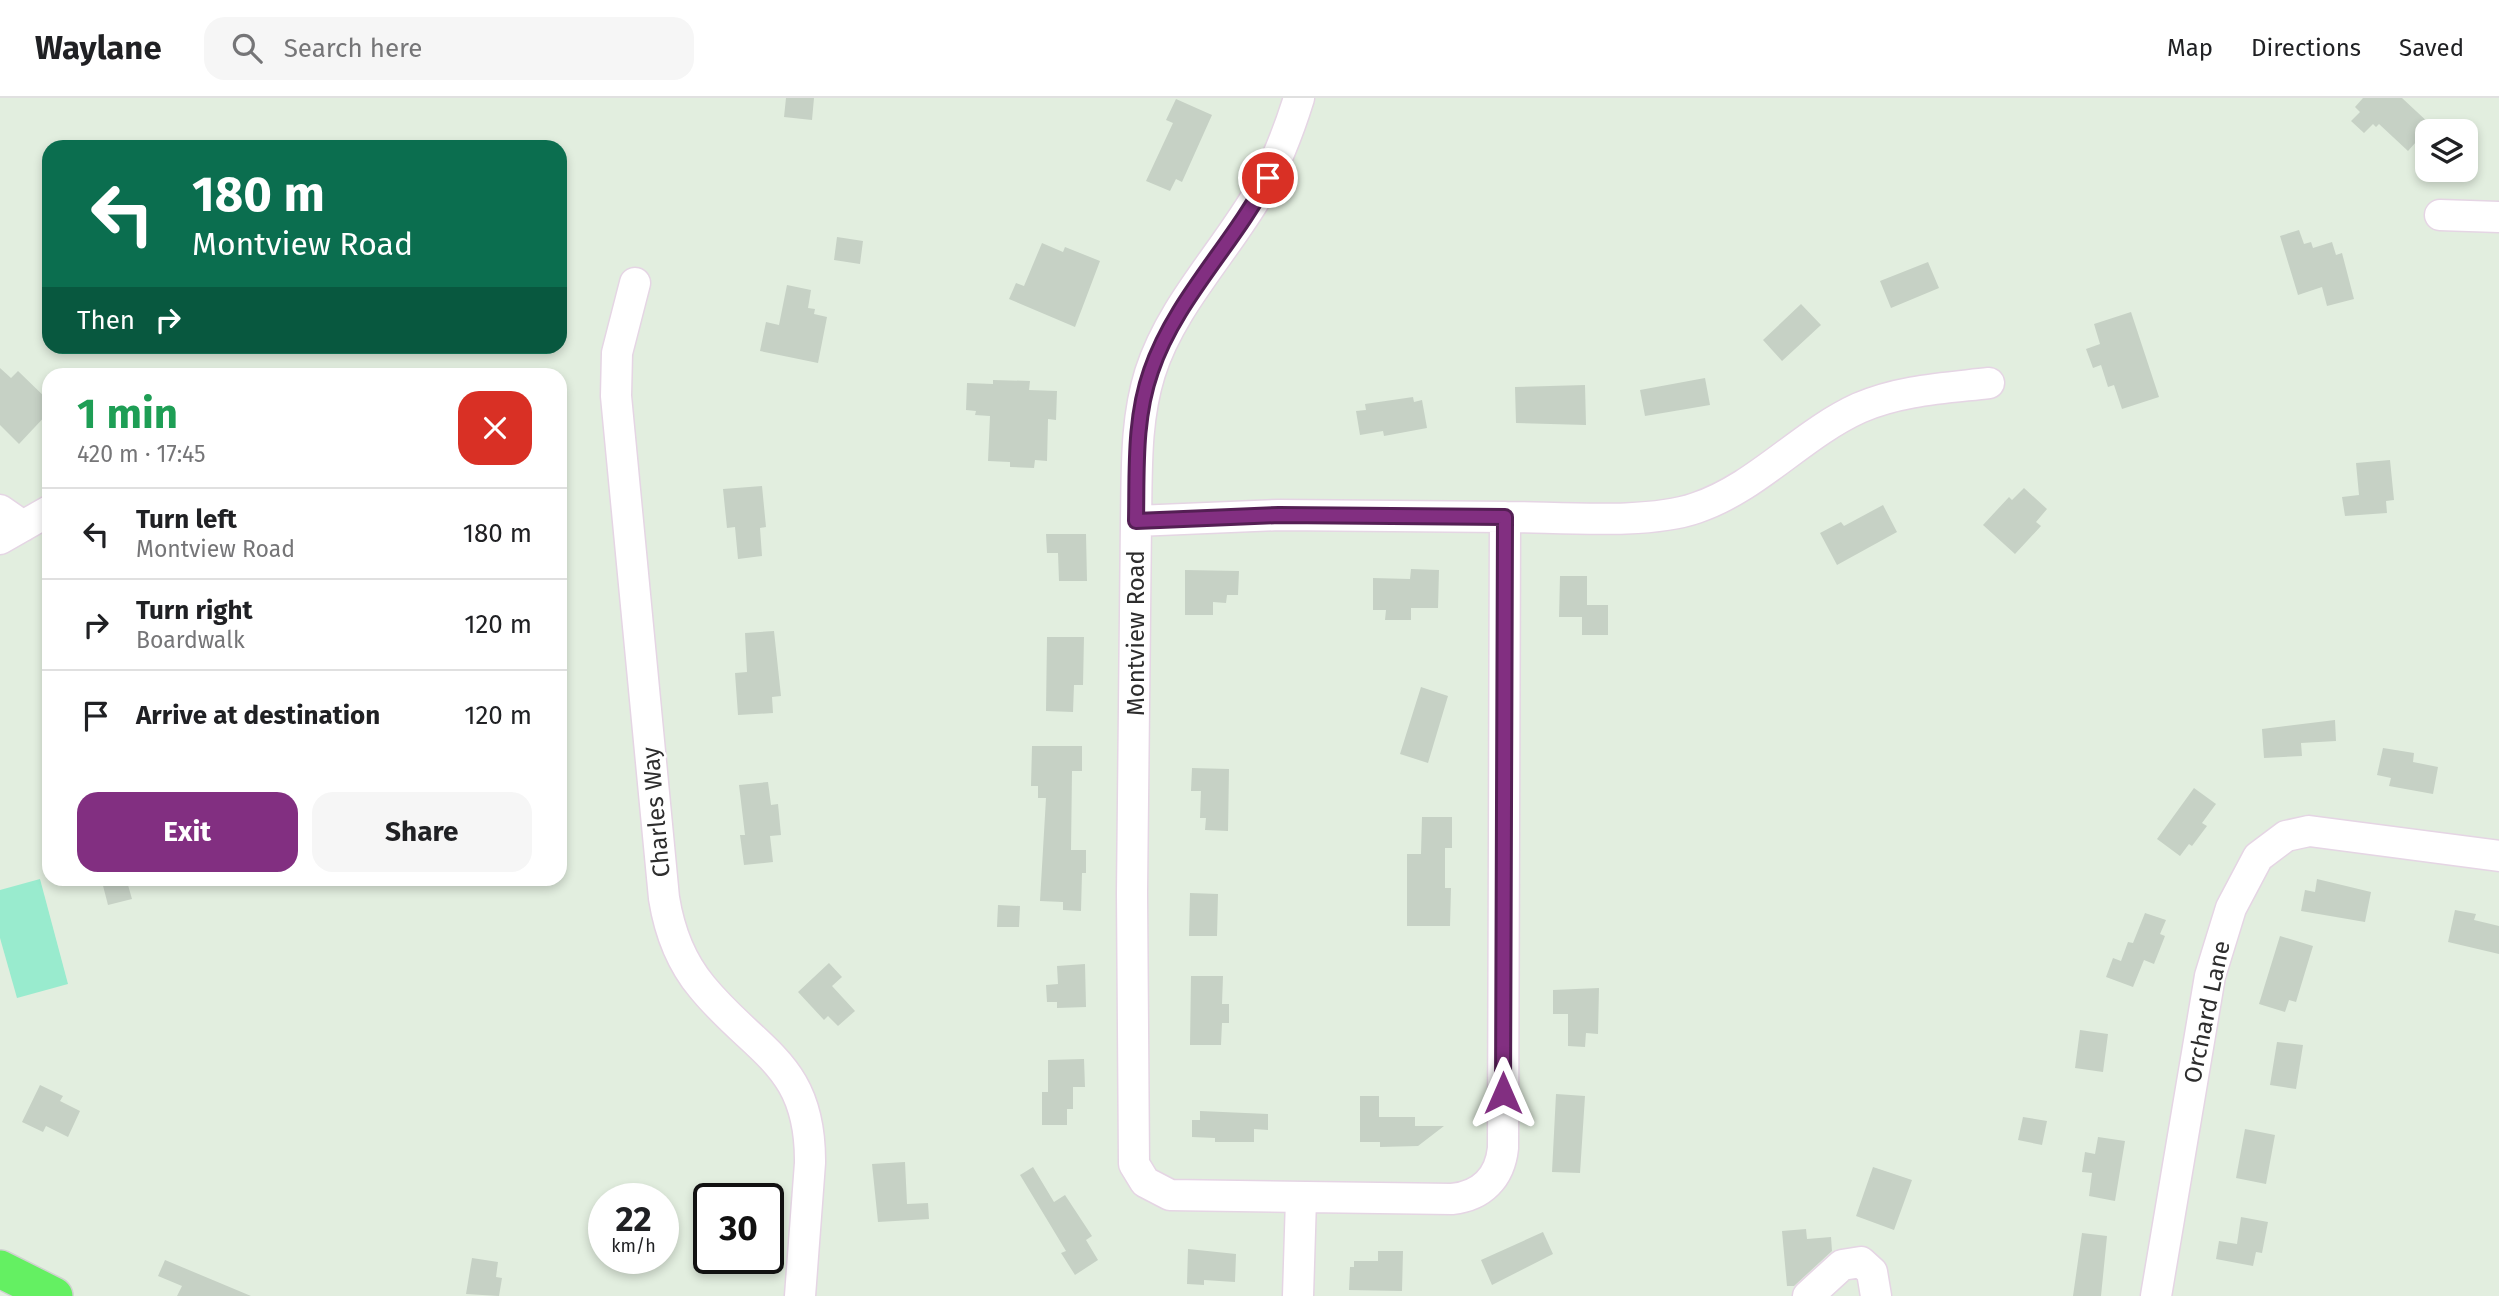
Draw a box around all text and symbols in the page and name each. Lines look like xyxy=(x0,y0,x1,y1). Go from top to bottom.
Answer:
search box xyxy=(204,17,694,80)
text: Waylane xyxy=(35,28,162,68)
icon: search xyxy=(228,29,266,67)
text: Search here xyxy=(284,33,423,64)
text: Map xyxy=(2167,34,2213,62)
text: Directions xyxy=(2251,34,2361,62)
text: Saved xyxy=(2399,34,2464,62)
map controls xyxy=(2415,119,2478,182)
button: layers xyxy=(2415,119,2478,182)
pin xyxy=(1238,148,1298,208)
icon: arrive xyxy=(1249,159,1287,197)
text: 180 m xyxy=(192,165,325,224)
icon: left xyxy=(77,168,168,259)
text: Montview Road xyxy=(192,225,413,263)
icon: right xyxy=(149,301,187,339)
text: Then xyxy=(77,305,135,336)
text: 1 min xyxy=(77,389,178,439)
button: close xyxy=(458,391,532,465)
text: 420 m · 17:45 xyxy=(77,440,206,468)
text: Turn left xyxy=(136,504,237,535)
icon: left xyxy=(77,515,115,553)
text: 180 m xyxy=(463,518,532,549)
text: Montview Road xyxy=(136,535,295,563)
street label: Montview Road xyxy=(1122,550,1150,716)
text: Turn right xyxy=(136,595,253,626)
icon: right xyxy=(77,606,115,644)
text: 120 m xyxy=(464,609,532,640)
text: Boardwalk xyxy=(136,626,245,654)
icon: arrive xyxy=(77,697,115,735)
text: Arrive at destination xyxy=(136,700,380,731)
text: 120 m xyxy=(464,700,532,731)
street label: Charles Way xyxy=(636,745,676,878)
button: Exit xyxy=(77,792,298,872)
button: Share xyxy=(312,792,532,872)
street label: Orchard Lane xyxy=(2178,938,2236,1086)
position arrow xyxy=(1466,1056,1540,1130)
speed limit sign: 30 xyxy=(693,1183,784,1274)
text: 22 xyxy=(615,1198,652,1240)
text: km/h xyxy=(611,1235,656,1257)

